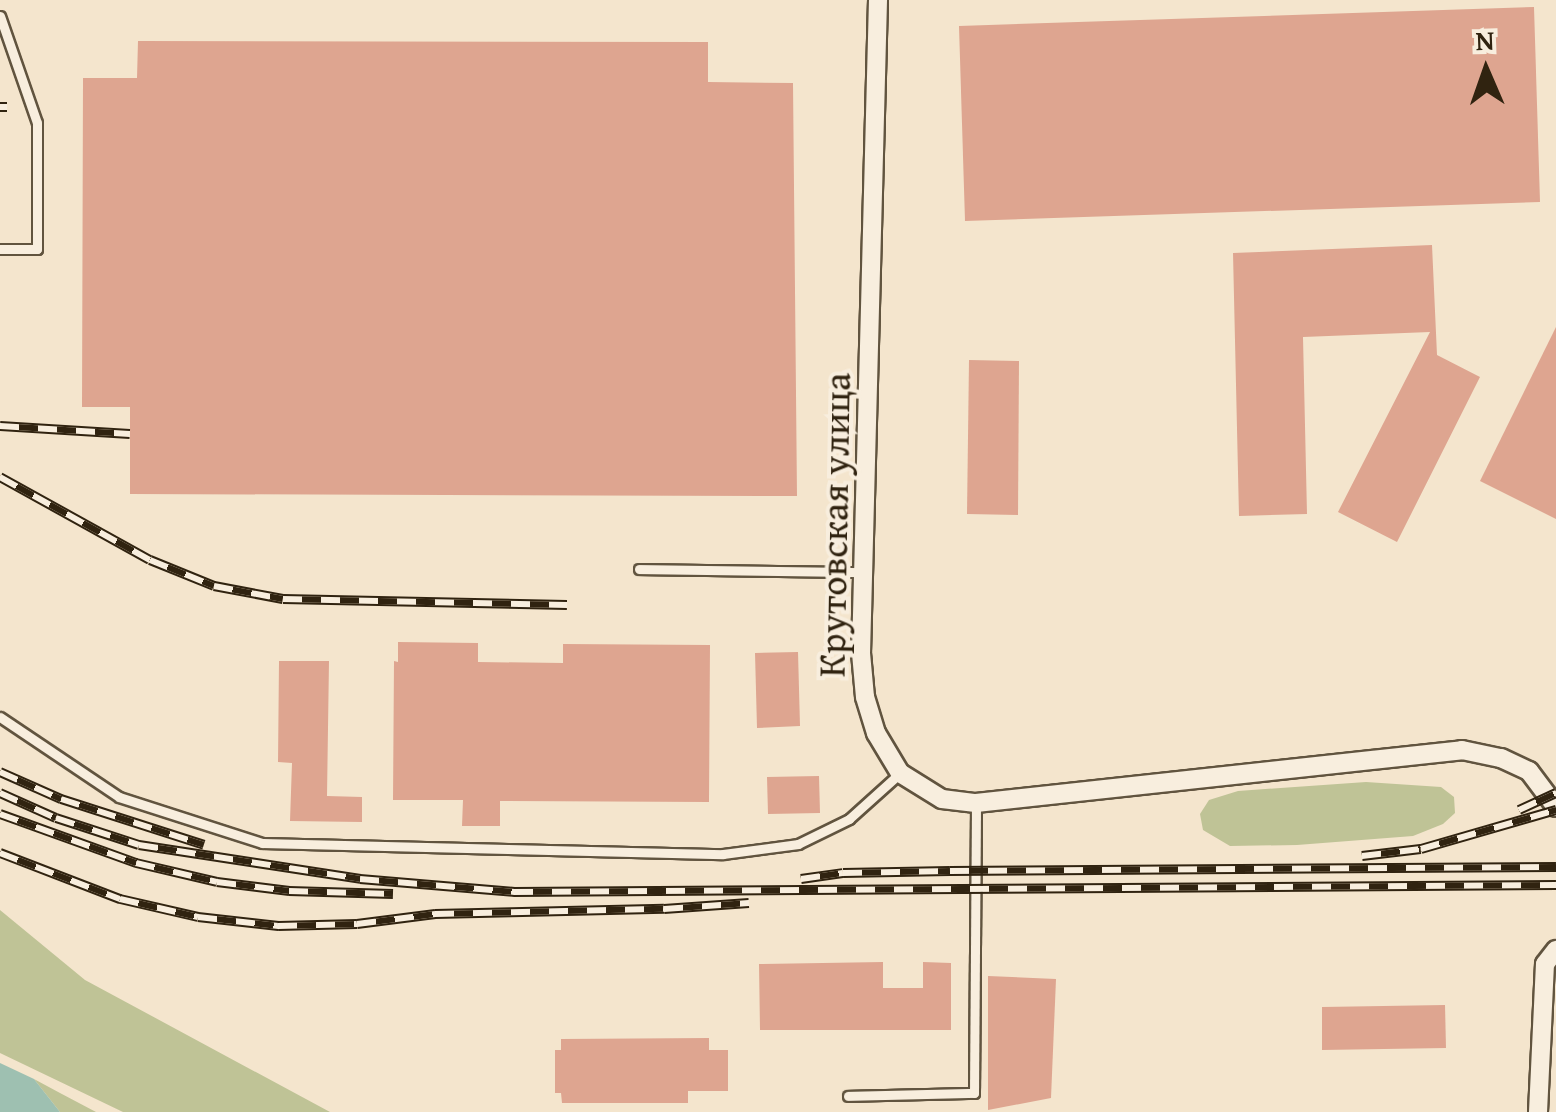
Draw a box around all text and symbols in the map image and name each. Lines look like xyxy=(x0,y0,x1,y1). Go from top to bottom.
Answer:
text: N xyxy=(1475,19,1495,60)
north arrow xyxy=(1436,20,1536,120)
street label: Крутовская улица xyxy=(809,372,859,678)

